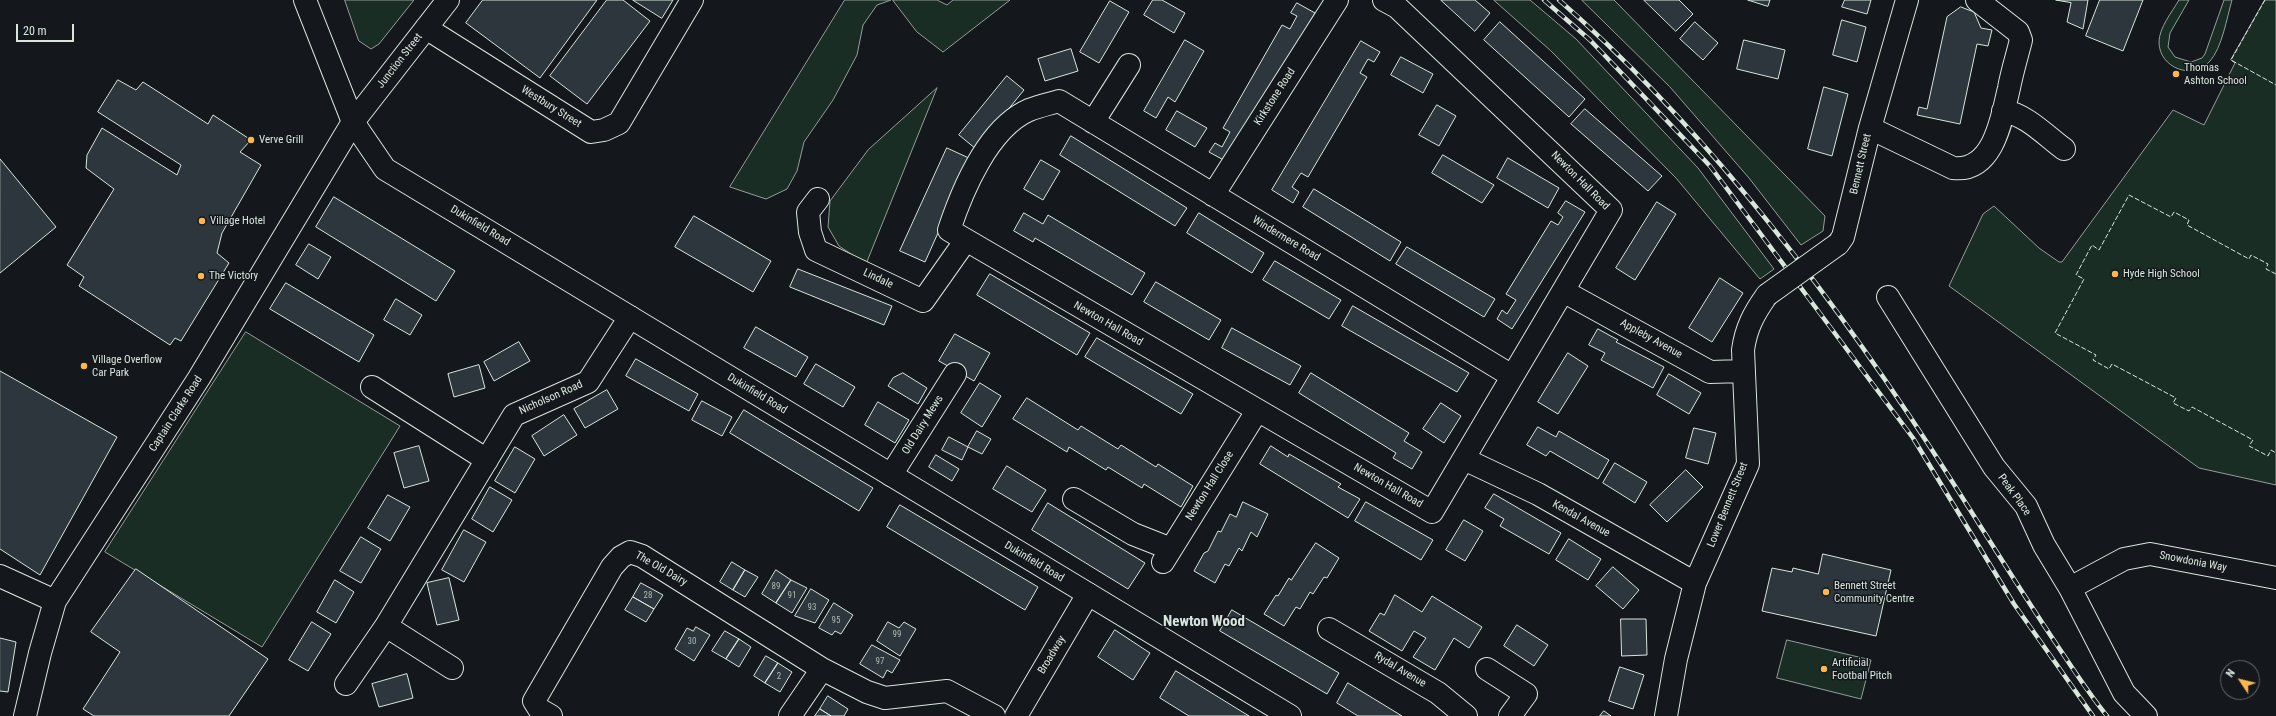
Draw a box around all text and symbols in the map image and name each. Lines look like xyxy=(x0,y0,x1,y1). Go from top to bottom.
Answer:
scale bar xyxy=(18,16,76,42)
text: 20 m xyxy=(23,24,47,38)
street label: Junction Street xyxy=(374,31,426,91)
place label: Thomas Ashton School xyxy=(2184,61,2247,87)
street label: Kirkstone Road xyxy=(1252,66,1298,128)
marker: Thomas Ashton School xyxy=(2171,69,2181,79)
street label: Westbury Street xyxy=(518,83,584,131)
street label: Bennett Street xyxy=(1848,132,1874,196)
place label: Verve Grill xyxy=(259,133,303,147)
marker: Verve Grill xyxy=(246,135,256,145)
street label: Newton Hall Road xyxy=(1548,149,1612,213)
street label: Dukinfield Road xyxy=(448,203,512,249)
place label: Village Hotel xyxy=(210,214,265,228)
street label: Windermere Road xyxy=(1250,214,1322,264)
marker: Village Hotel xyxy=(197,216,207,226)
street label: Lindale xyxy=(861,266,895,292)
place label: Hyde High School xyxy=(2123,267,2200,281)
place label: The Victory xyxy=(209,269,258,283)
marker: Hyde High School xyxy=(2110,269,2120,279)
marker: The Victory xyxy=(196,271,206,281)
street label: Newton Hall Road xyxy=(1071,299,1145,349)
street label: Appleby Avenue xyxy=(1618,316,1684,362)
place label: Village Overflow Car Park xyxy=(92,353,162,379)
marker: Village Overflow Car Park xyxy=(79,361,89,371)
street label: Dukinfield Road xyxy=(725,371,789,417)
street label: Captain Clarke Road xyxy=(147,374,205,454)
street label: Nicholson Road xyxy=(517,378,585,418)
street label: Old Dairy Mews xyxy=(900,393,946,457)
street label: Newton Hall Close xyxy=(1183,449,1237,523)
street label: Lower Bennett Street xyxy=(1705,460,1751,550)
street label: Newton Hall Road xyxy=(1351,461,1425,511)
street label: Peak Place xyxy=(1995,472,2033,518)
street label: Kendal Avenue xyxy=(1550,498,1612,540)
street label: Dukinfield Road xyxy=(1002,539,1066,585)
street label: The Old Dairy xyxy=(633,549,689,589)
street label: Snowdonia Way xyxy=(2158,549,2228,575)
place label: Bennett Street Community Centre xyxy=(1834,579,1914,605)
house number: 89 xyxy=(772,582,780,592)
marker: Bennett Street Community Centre xyxy=(1821,587,1831,597)
house number: 28 xyxy=(644,591,652,601)
house number: 91 xyxy=(788,591,796,601)
house number: 93 xyxy=(808,603,816,613)
district label: Newton Wood xyxy=(1163,613,1245,631)
house number: 95 xyxy=(832,616,840,626)
house number: 99 xyxy=(893,630,901,640)
street label: Broadway xyxy=(1035,633,1069,677)
house number: 30 xyxy=(688,637,696,647)
street label: Rydal Avenue xyxy=(1372,649,1428,691)
place label: Artificial Football Pitch xyxy=(1832,656,1892,682)
house number: 97 xyxy=(876,657,884,667)
north arrow xyxy=(2220,660,2260,700)
marker: Artificial Football Pitch xyxy=(1819,664,1829,674)
text: N xyxy=(2223,667,2238,680)
house number: 2 xyxy=(777,672,781,682)

